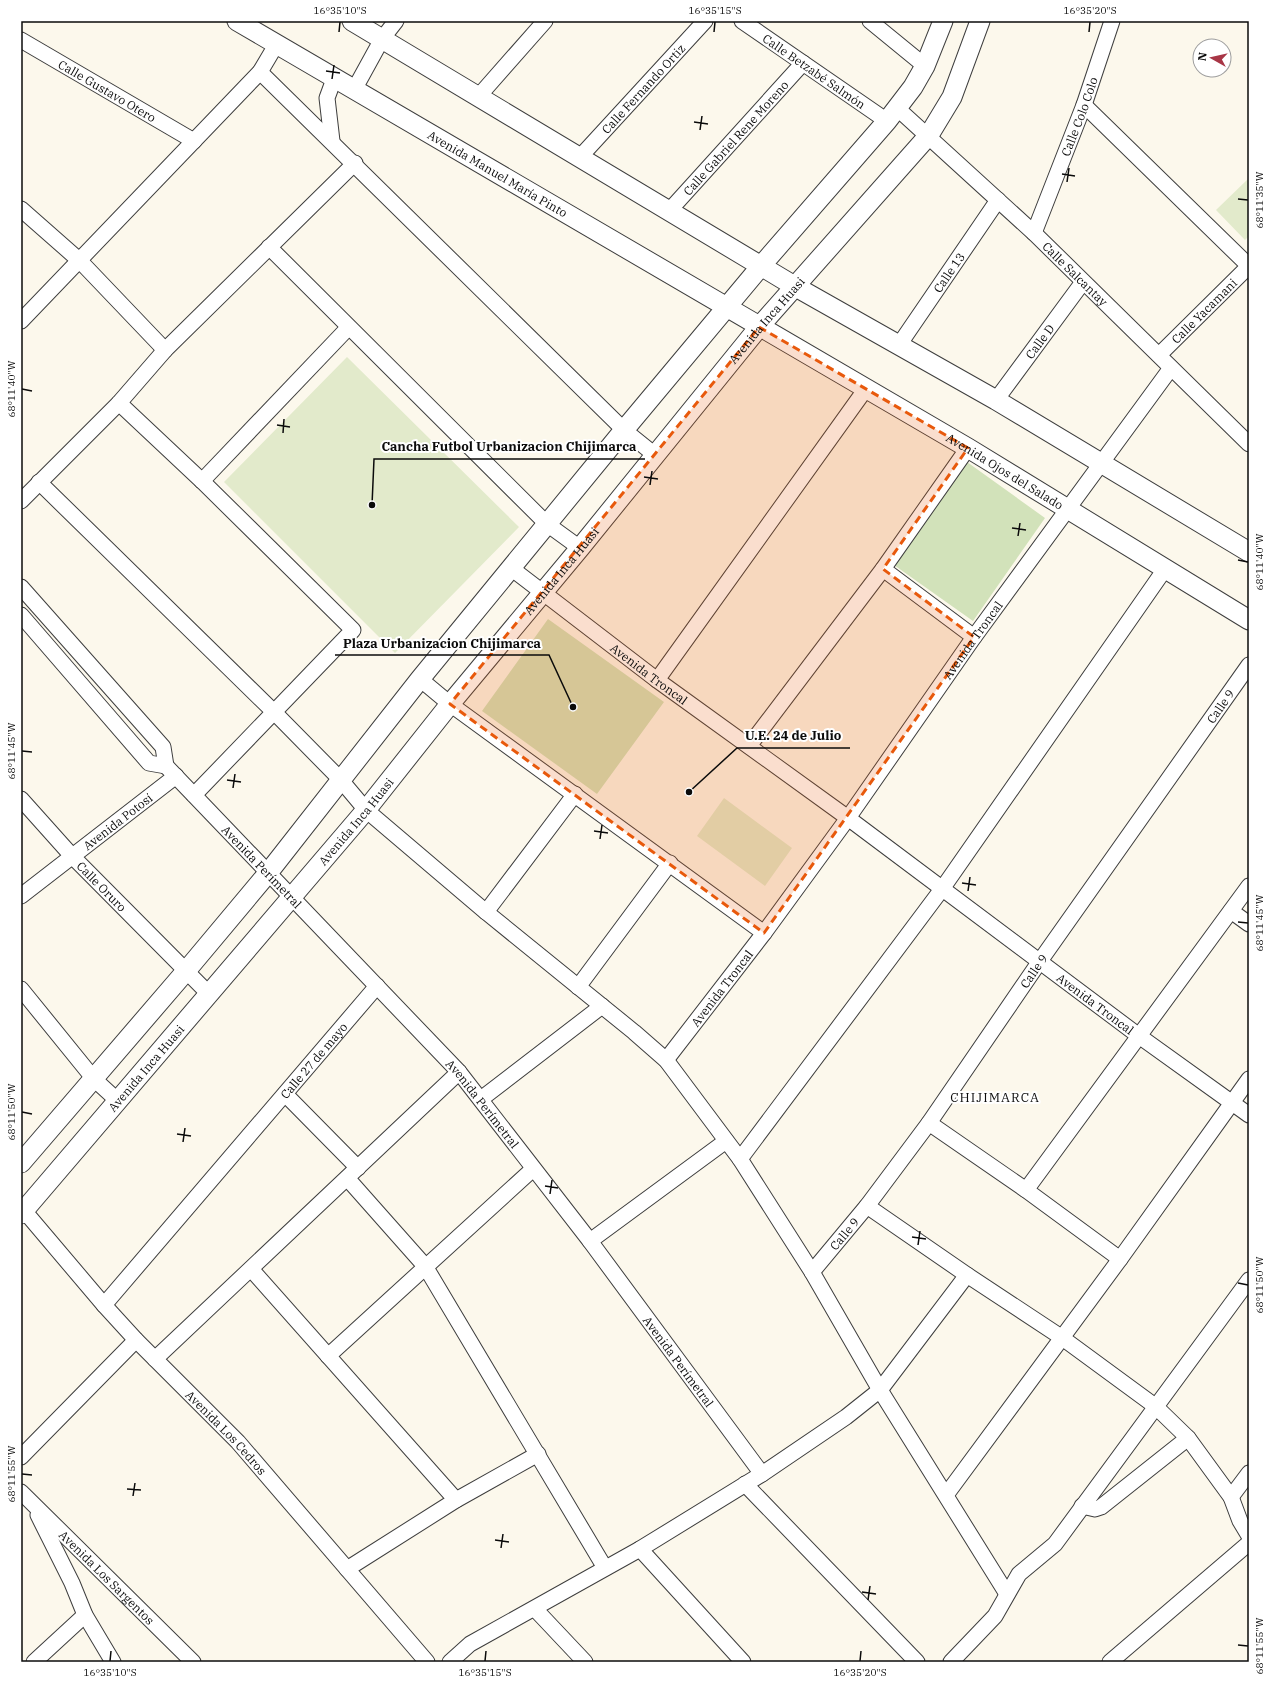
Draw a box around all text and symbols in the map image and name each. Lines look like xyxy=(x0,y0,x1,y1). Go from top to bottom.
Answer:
text: 16°35'10"S xyxy=(313,4,367,17)
text: 16°35'15"S xyxy=(688,4,742,17)
text: 16°35'20"S xyxy=(1063,4,1117,17)
street label: Calle Betzabé Salmón xyxy=(760,30,869,112)
north arrow xyxy=(1192,38,1232,78)
street label: Calle Fernando Ortiz xyxy=(598,41,688,136)
text: N xyxy=(1195,51,1210,62)
street label: Calle Gustavo Otero xyxy=(56,56,159,125)
street label: Calle Colo Colo xyxy=(1057,75,1100,158)
street label: Calle Gabriel Rene Moreno xyxy=(680,77,791,198)
street label: Avenida Manuel María Pinto xyxy=(425,127,571,220)
text: 68°11'35"W xyxy=(1253,171,1266,229)
street label: Calle Salcantay xyxy=(1040,238,1112,309)
street label: Calle 13 xyxy=(930,249,968,295)
street label: Avenida Inca Huasi xyxy=(725,273,808,366)
street label: Calle Yacamani xyxy=(1168,275,1240,346)
street label: Calle D xyxy=(1022,321,1057,361)
text: 68°11'40"W xyxy=(5,360,18,418)
street label: Avenida Ojos del Salado xyxy=(944,430,1066,512)
callout: Cancha Futbol Urbanizacion Chijimarca xyxy=(374,434,645,459)
text: Cancha Futbol Urbanizacion Chijimarca xyxy=(381,438,637,455)
street label: Avenida Inca Huasi xyxy=(520,524,602,617)
text: 68°11'40"W xyxy=(1253,533,1266,591)
street label: Avenida Troncal xyxy=(939,598,1006,682)
callout: Plaza Urbanizacion Chijimarca xyxy=(335,630,549,655)
text: Plaza Urbanizacion Chijimarca xyxy=(343,635,542,652)
street label: Avenida Troncal xyxy=(608,640,691,708)
street label: Calle 9 xyxy=(1203,686,1237,726)
text: 68°11'45"W xyxy=(5,722,18,780)
callout: U.E. 24 de Julio xyxy=(737,723,850,748)
text: U.E. 24 de Julio xyxy=(745,727,842,744)
street label: Avenida Inca Huasi xyxy=(315,774,396,868)
street label: Avenida Potosí xyxy=(80,790,155,853)
street label: Avenida Perímetral xyxy=(219,822,306,911)
street label: Calle Oruro xyxy=(74,858,130,914)
text: 68°11'45"W xyxy=(1253,894,1266,952)
street label: Avenida Troncal xyxy=(687,946,756,1029)
street label: Calle 9 xyxy=(1016,951,1050,991)
street label: Avenida Troncal xyxy=(1054,970,1137,1037)
street label: Calle 27 de mayo xyxy=(277,1019,350,1101)
street label: Avenida Inca Huasi xyxy=(105,1021,187,1114)
street label: Avenida Perímetral xyxy=(443,1056,523,1151)
text: 68°11'50"W xyxy=(5,1083,18,1141)
district label: CHIJIMARCA xyxy=(950,1089,1040,1106)
street label: Calle 9 xyxy=(826,1214,862,1253)
text: 68°11'50"W xyxy=(1253,1256,1266,1314)
street label: Avenida Perímetral xyxy=(640,1313,717,1410)
street label: Avenida Los Cedros xyxy=(183,1387,270,1478)
text: 68°11'55"W xyxy=(5,1445,18,1503)
street label: Avenida Los Sargentos xyxy=(56,1527,158,1627)
text: 68°11'55"W xyxy=(1253,1617,1266,1675)
text: 16°35'10"S xyxy=(83,1666,137,1679)
text: 16°35'15"S xyxy=(458,1666,512,1679)
text: 16°35'20"S xyxy=(833,1666,887,1679)

